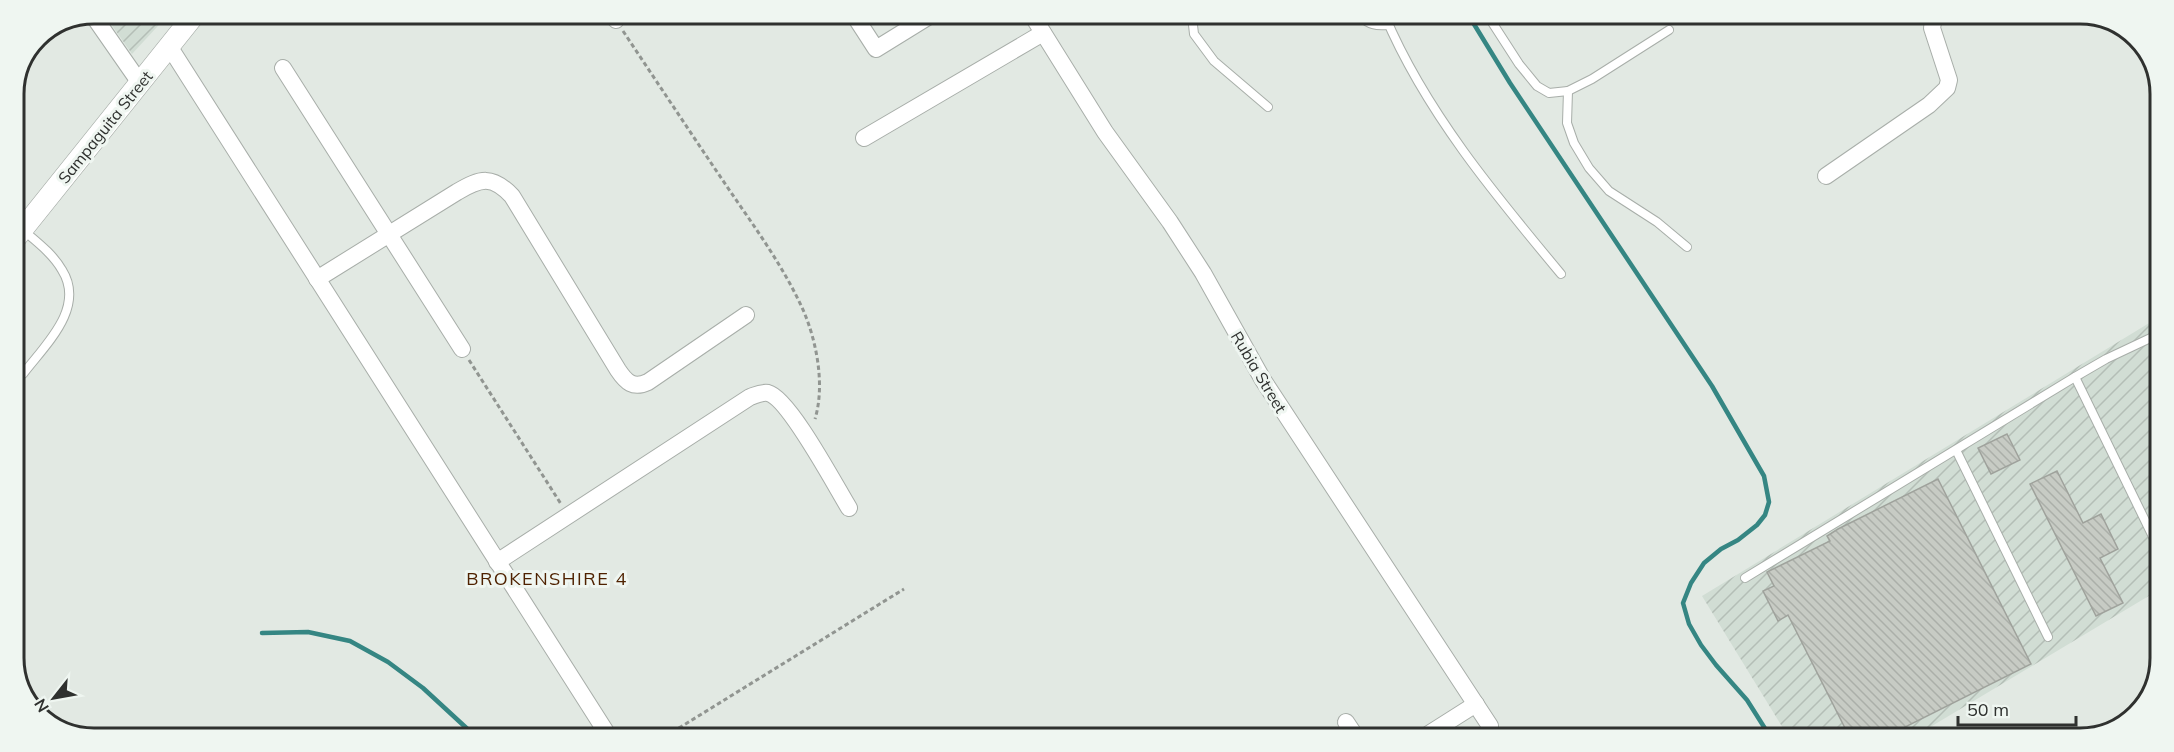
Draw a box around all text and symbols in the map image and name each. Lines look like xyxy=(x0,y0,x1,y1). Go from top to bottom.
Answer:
street label: Sampaguita Street xyxy=(53,66,157,187)
street label: Rubia Street xyxy=(1227,328,1291,417)
district label: BROKENSHIRE 4 xyxy=(466,567,628,590)
north arrow xyxy=(24,668,84,728)
scale bar xyxy=(1958,689,2076,727)
text: N xyxy=(29,695,53,716)
text: 50 m xyxy=(1967,698,2009,721)

